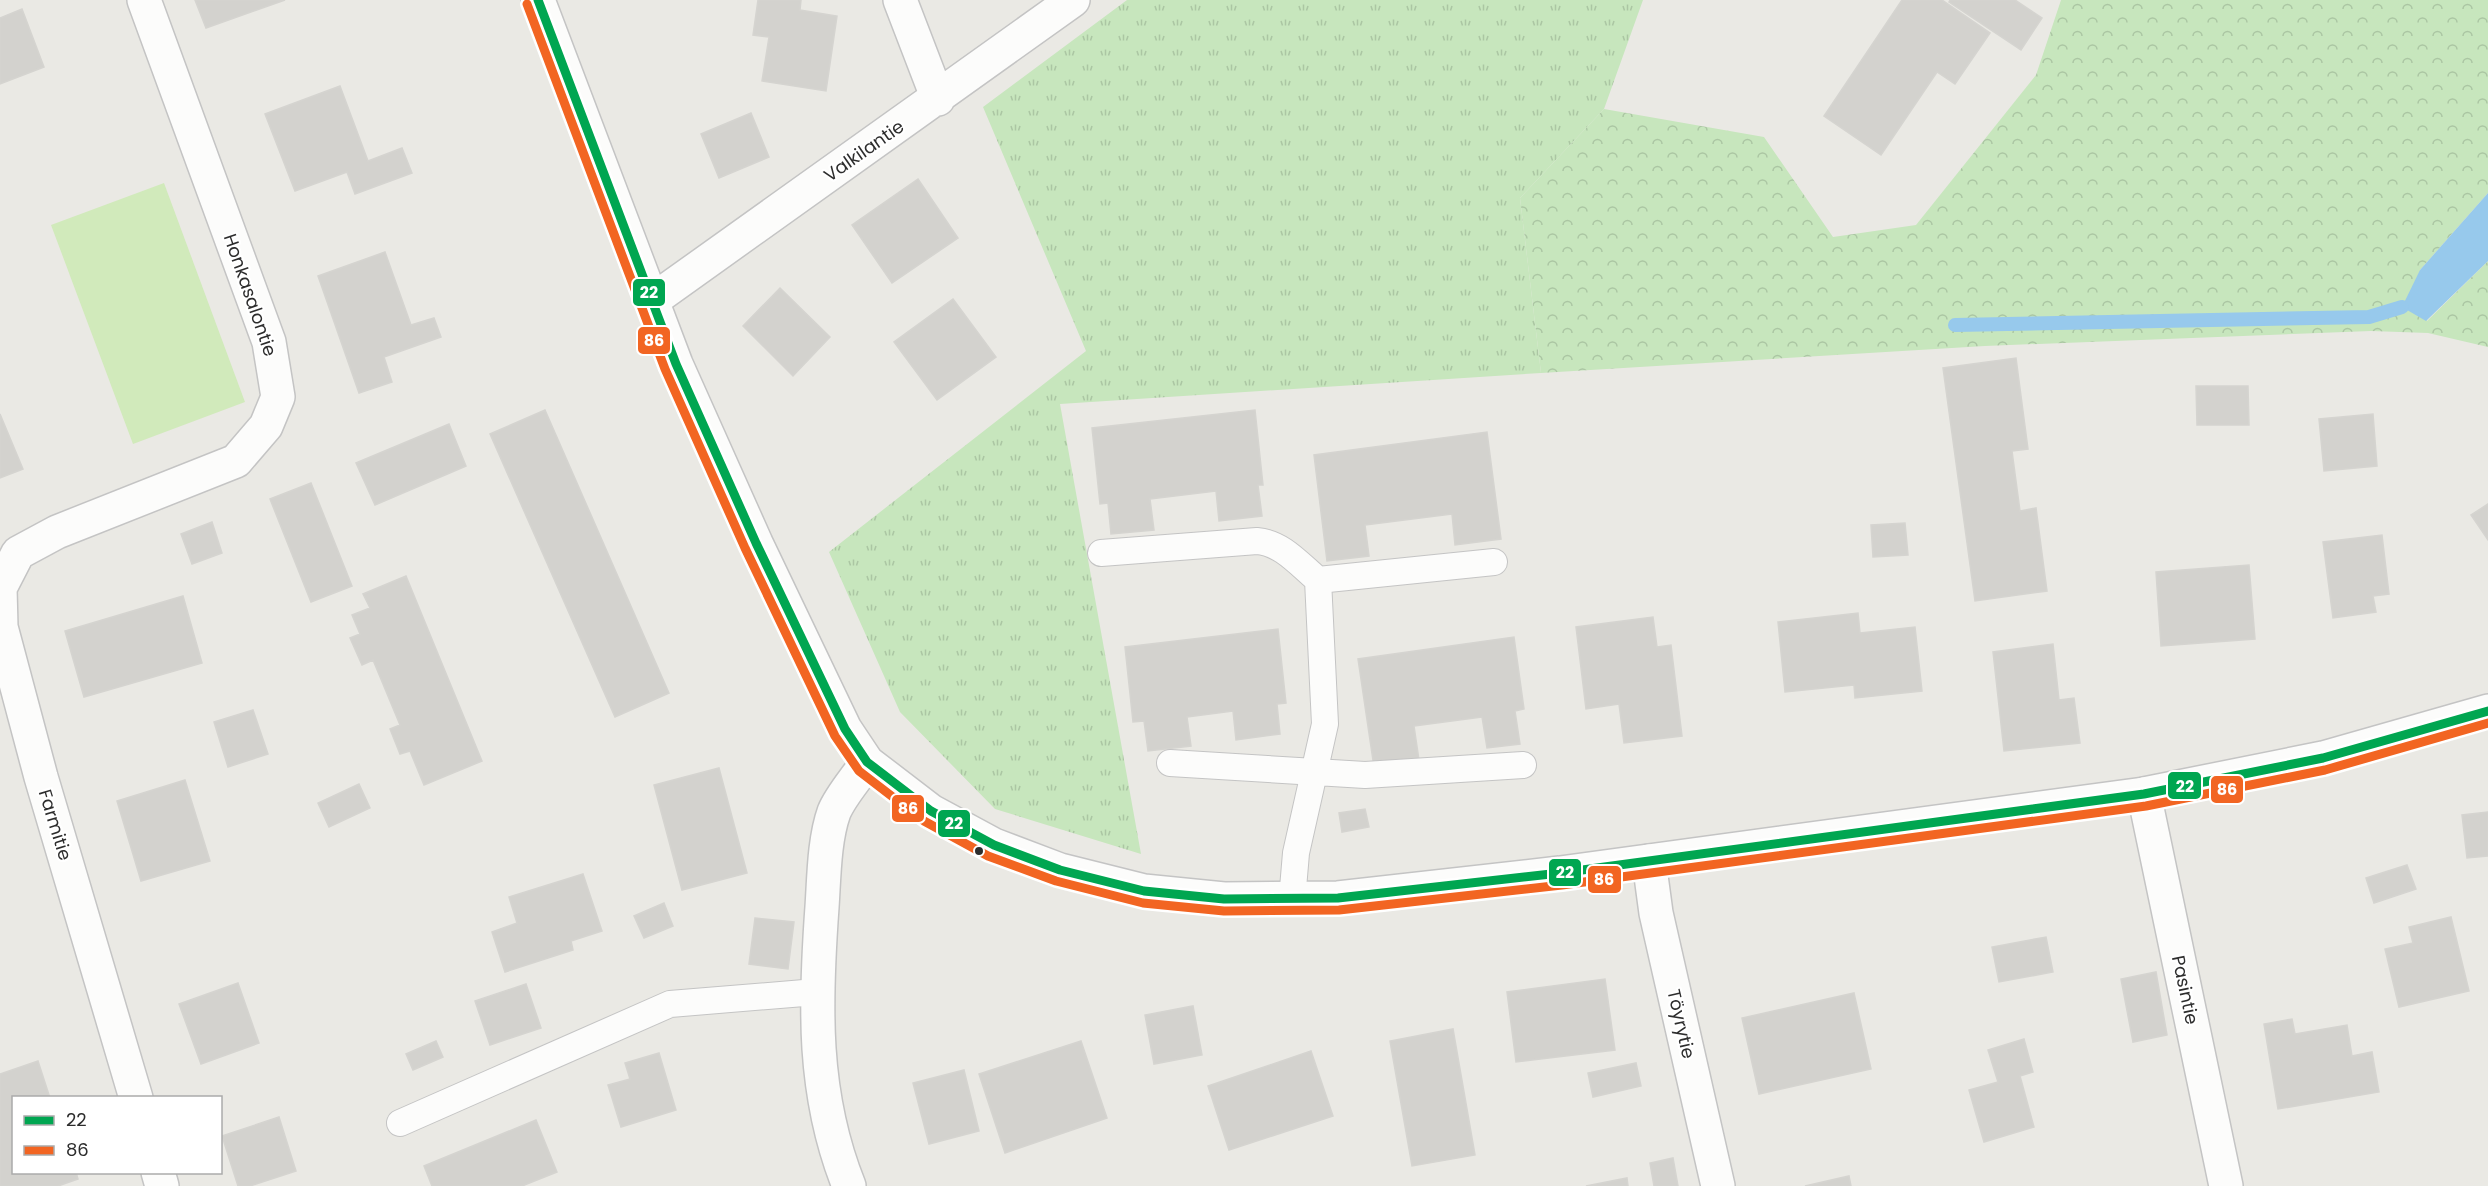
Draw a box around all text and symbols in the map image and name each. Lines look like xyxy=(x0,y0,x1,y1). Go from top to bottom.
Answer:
street label: Valkilantie xyxy=(819,114,909,187)
street label: Honkasalontie xyxy=(218,230,283,359)
line badge: 22 xyxy=(632,278,666,307)
text: 22 xyxy=(640,281,658,304)
line badge: 86 xyxy=(637,326,671,355)
text: 86 xyxy=(644,329,664,352)
line badge: 22 xyxy=(2167,771,2202,800)
text: 22 xyxy=(2176,775,2194,798)
line badge: 86 xyxy=(2210,775,2244,804)
text: 86 xyxy=(2217,778,2237,801)
street label: Farmitie xyxy=(33,786,78,863)
line badge: 86 xyxy=(891,794,925,823)
text: 86 xyxy=(898,797,918,820)
line badge: 22 xyxy=(937,809,971,838)
text: 22 xyxy=(945,812,963,835)
unlabelled marker xyxy=(973,845,985,857)
line badge: 22 xyxy=(1548,858,1582,887)
text: 22 xyxy=(1556,861,1574,884)
line badge: 86 xyxy=(1587,865,1622,894)
text: 86 xyxy=(1594,868,1614,891)
street label: Pasintie xyxy=(2166,953,2205,1027)
street label: Töyrytie xyxy=(1661,987,1702,1061)
legend xyxy=(12,1096,222,1174)
text: 22 xyxy=(66,1107,87,1132)
text: 86 xyxy=(66,1137,89,1162)

